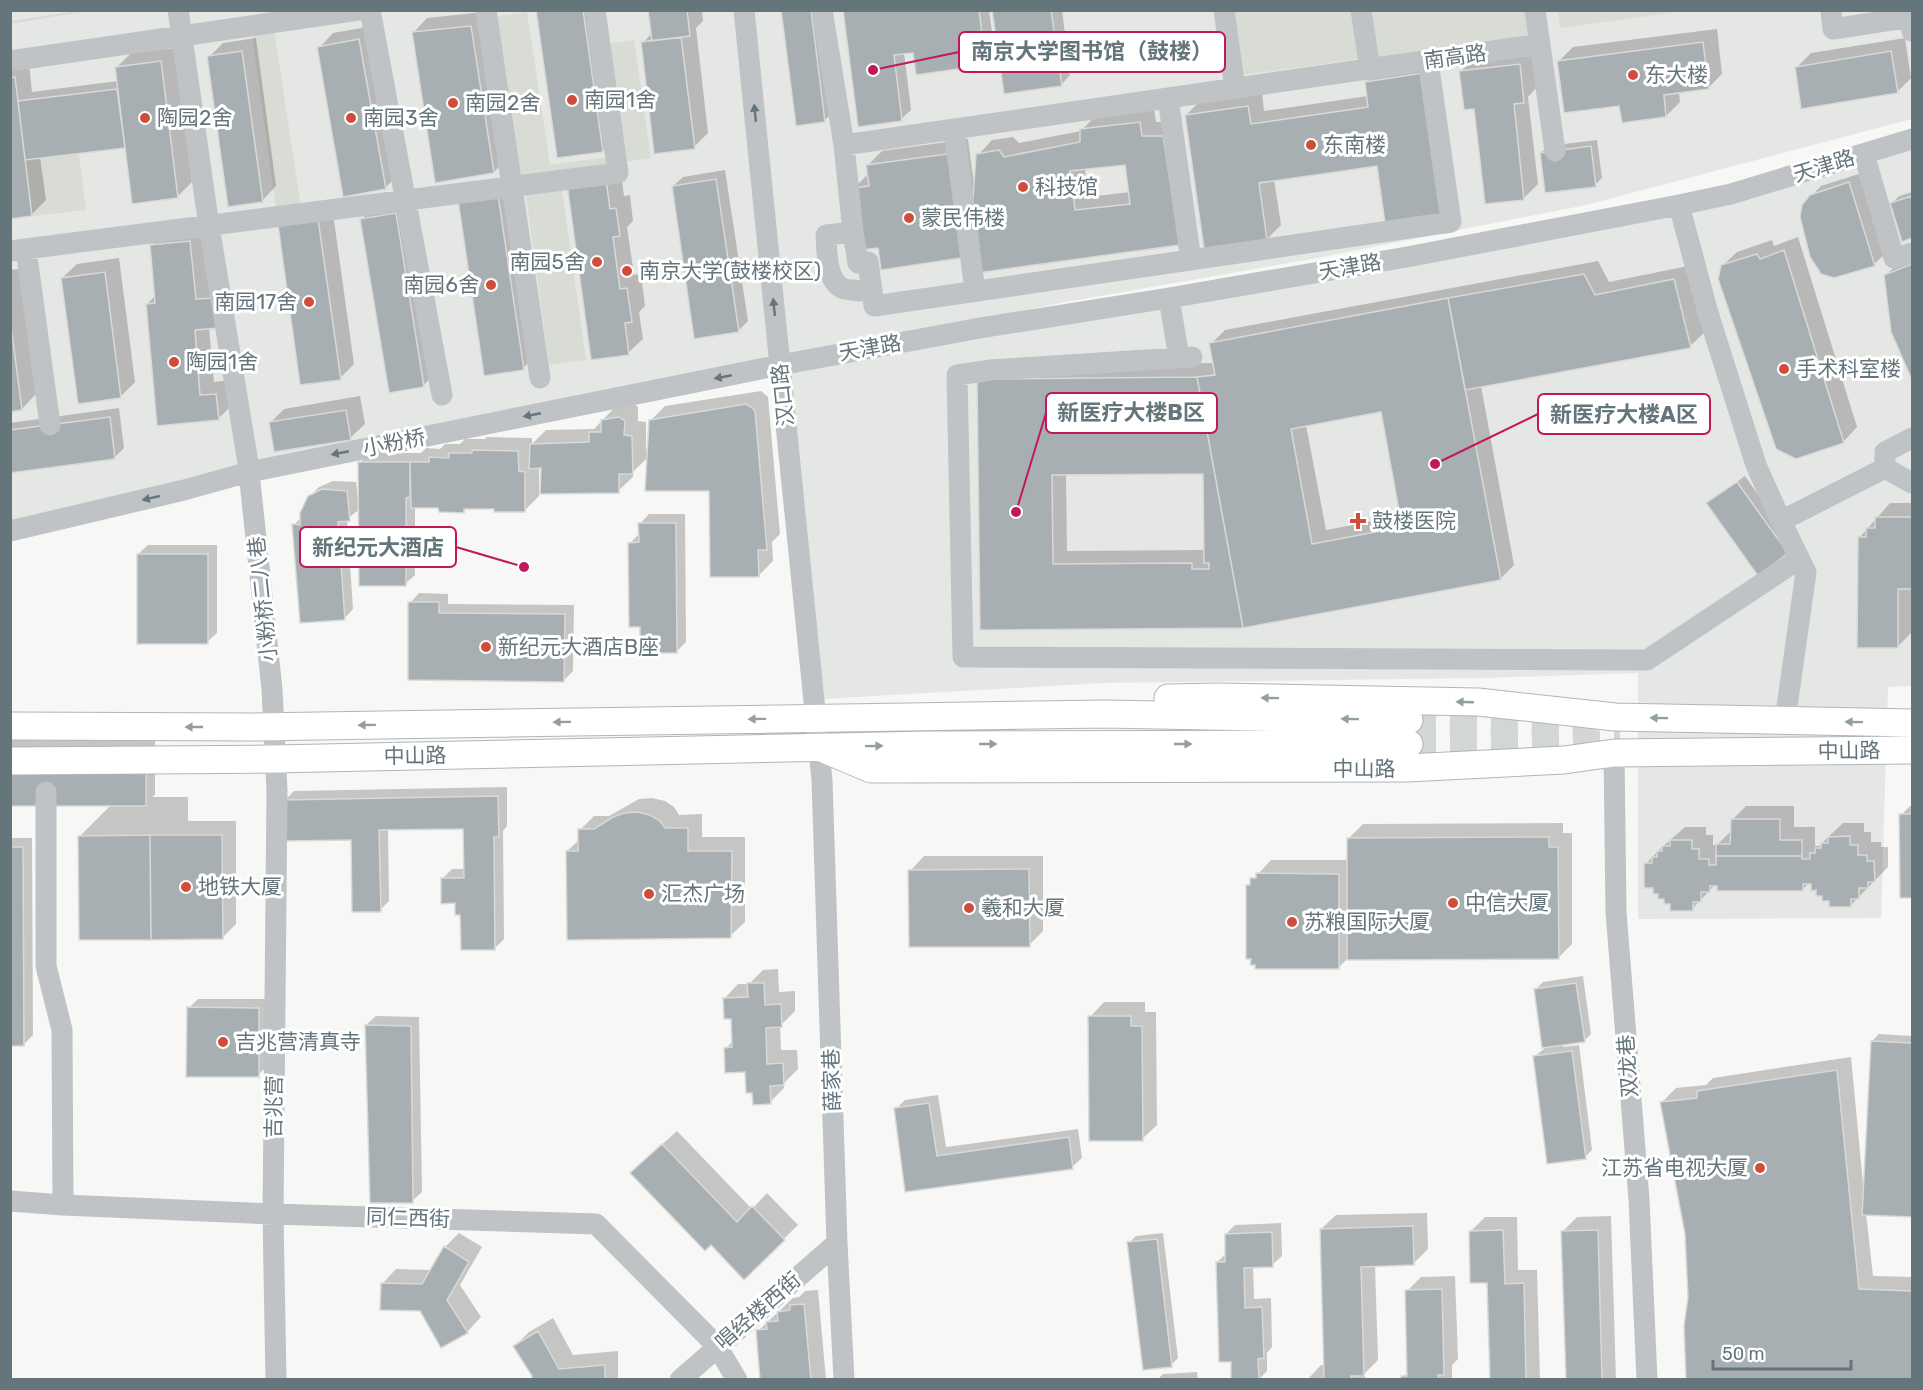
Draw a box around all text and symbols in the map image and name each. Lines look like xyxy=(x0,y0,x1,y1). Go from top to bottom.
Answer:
callout: 南京大学图书馆（鼓楼） xyxy=(959,32,1225,72)
text: 南京大学图书馆（鼓楼） xyxy=(971,38,1213,65)
street label: 南高路 xyxy=(1422,40,1488,73)
place label: 东大楼 xyxy=(1645,62,1708,87)
marker: 东大楼 xyxy=(1626,68,1640,82)
place label: 南园1舍 xyxy=(584,87,656,112)
place label: 南园2舍 xyxy=(465,90,540,115)
marker: 南园1舍 xyxy=(565,93,579,107)
marker: 南园2舍 xyxy=(446,96,460,110)
one-way arrow xyxy=(750,103,760,122)
place label: 陶园2舍 xyxy=(157,105,232,130)
place label: 南园3舍 xyxy=(363,105,439,130)
marker: 陶园2舍 xyxy=(138,111,152,125)
marker: 南园3舍 xyxy=(344,111,358,125)
place label: 东南楼 xyxy=(1323,132,1386,157)
marker: 东南楼 xyxy=(1304,138,1318,152)
street label: 天津路 xyxy=(1790,144,1858,187)
place label: 科技馆 xyxy=(1035,174,1098,199)
marker: 科技馆 xyxy=(1016,180,1030,194)
place label: 蒙民伟楼 xyxy=(921,205,1005,230)
marker: 蒙民伟楼 xyxy=(902,211,916,225)
place label: 南园5舍 xyxy=(510,249,585,274)
street label: 天津路 xyxy=(1317,249,1383,284)
marker: 南园5舍 xyxy=(590,255,604,269)
place label: 南京大学(鼓楼校区) xyxy=(639,258,821,283)
marker: 南京大学(鼓楼校区) xyxy=(620,264,634,278)
place label: 南园6舍 xyxy=(403,272,479,297)
marker: 南园6舍 xyxy=(484,278,498,292)
place label: 南园17舍 xyxy=(214,289,297,314)
marker: 南园17舍 xyxy=(302,295,316,309)
one-way arrow xyxy=(769,297,779,316)
street label: 天津路 xyxy=(837,330,903,365)
place label: 陶园1舍 xyxy=(186,349,258,374)
marker: 陶园1舍 xyxy=(167,355,181,369)
place label: 手术科室楼 xyxy=(1796,356,1901,381)
street label: 汉口路 xyxy=(767,362,798,428)
marker: 手术科室楼 xyxy=(1777,362,1791,376)
one-way arrow xyxy=(713,373,732,382)
callout: 新医疗大楼B区 xyxy=(1046,393,1217,433)
callout: 新医疗大楼A区 xyxy=(1538,394,1710,434)
text: 新医疗大楼B区 xyxy=(1057,399,1205,426)
text: 新医疗大楼A区 xyxy=(1550,401,1698,428)
one-way arrow xyxy=(522,411,541,420)
street label: 小粉桥 xyxy=(361,424,427,461)
one-way arrow xyxy=(331,449,350,459)
one-way arrow xyxy=(141,493,160,503)
place label: 鼓楼医院 xyxy=(1372,508,1456,533)
marker: 鼓楼医院 xyxy=(1349,512,1367,530)
callout: 新纪元大酒店 xyxy=(300,527,456,567)
text: 新纪元大酒店 xyxy=(312,534,444,561)
street label: 小粉桥二八巷 xyxy=(243,535,282,663)
place label: 新纪元大酒店B座 xyxy=(498,634,659,659)
marker: 新纪元大酒店B座 xyxy=(479,640,493,654)
one-way arrow xyxy=(1260,693,1279,703)
one-way arrow xyxy=(1455,697,1474,706)
one-way arrow xyxy=(748,714,767,724)
one-way arrow xyxy=(1341,714,1360,723)
one-way arrow xyxy=(1650,714,1669,723)
one-way arrow xyxy=(1845,717,1864,727)
one-way arrow xyxy=(553,718,572,727)
one-way arrow xyxy=(358,721,377,730)
one-way arrow xyxy=(185,722,204,732)
street label: 中山路 xyxy=(1817,737,1881,764)
one-way arrow xyxy=(979,739,998,749)
one-way arrow xyxy=(1174,739,1193,749)
one-way arrow xyxy=(865,741,884,751)
street label: 中山路 xyxy=(383,742,447,769)
street label: 中山路 xyxy=(1333,756,1396,781)
place label: 地铁大厦 xyxy=(198,874,282,899)
marker: 地铁大厦 xyxy=(179,880,193,894)
place label: 汇杰广场 xyxy=(661,881,745,906)
marker: 汇杰广场 xyxy=(642,887,656,901)
place label: 中信大厦 xyxy=(1465,890,1549,915)
place label: 羲和大厦 xyxy=(981,895,1065,920)
marker: 中信大厦 xyxy=(1446,896,1460,910)
marker: 羲和大厦 xyxy=(962,901,976,915)
place label: 苏粮国际大厦 xyxy=(1304,909,1430,934)
marker: 苏粮国际大厦 xyxy=(1285,915,1299,929)
place label: 吉兆营清真寺 xyxy=(235,1029,361,1054)
street label: 双龙巷 xyxy=(1613,1034,1642,1098)
marker: 吉兆营清真寺 xyxy=(216,1035,230,1049)
street label: 薛家巷 xyxy=(818,1048,845,1112)
street label: 吉兆营 xyxy=(260,1075,287,1139)
place label: 江苏省电视大厦 xyxy=(1601,1155,1748,1180)
marker: 江苏省电视大厦 xyxy=(1753,1161,1767,1175)
street label: 同仁西街 xyxy=(366,1204,450,1231)
street label: 唱经楼西街 xyxy=(710,1267,805,1354)
scale bar xyxy=(1713,1333,1851,1371)
text: 50 m xyxy=(1722,1343,1765,1365)

